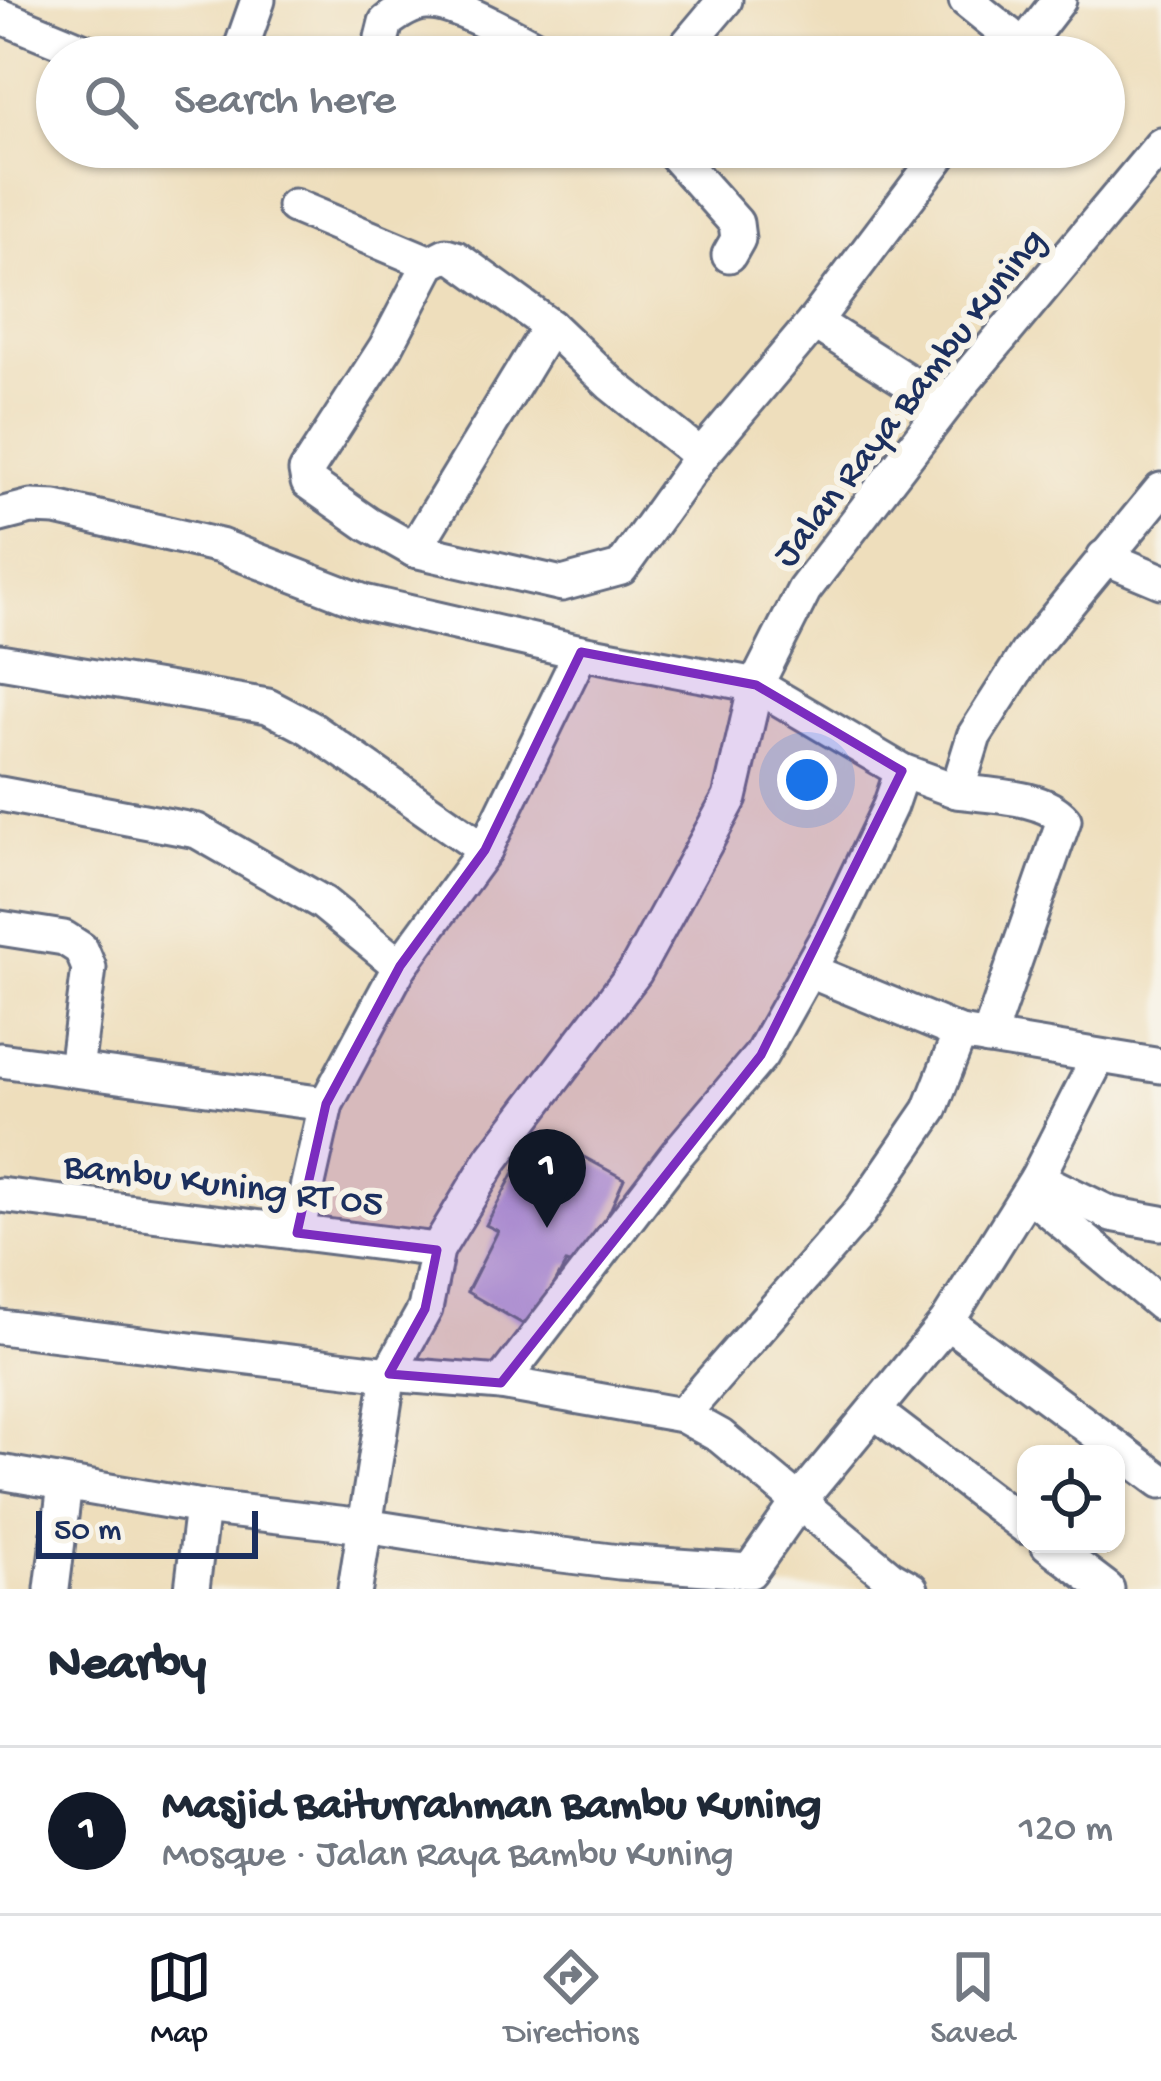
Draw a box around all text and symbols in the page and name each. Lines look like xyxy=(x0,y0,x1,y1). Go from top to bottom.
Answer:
search box xyxy=(36,36,1125,168)
icon: search xyxy=(78,69,144,135)
text: Search here xyxy=(174,76,396,129)
street label: Jalan Raya Bambu Kuning xyxy=(765,221,1058,578)
your location xyxy=(777,750,837,810)
pin: 1 xyxy=(508,1129,586,1228)
street label: Bambu Kuning RT 05 xyxy=(60,1145,385,1230)
map controls xyxy=(1017,1445,1125,1553)
button: locate xyxy=(1017,1445,1125,1553)
scale bar xyxy=(36,1505,258,1558)
text: 50 m xyxy=(54,1513,121,1551)
text: Nearby xyxy=(48,1637,206,1697)
text: Masjid Baiturrahman Bambu Kuning xyxy=(162,1781,821,1834)
text: 1 xyxy=(79,1808,95,1854)
text: 120 m xyxy=(1019,1808,1113,1854)
text: Mosque · Jalan Raya Bambu Kuning xyxy=(162,1834,734,1880)
tab: Map xyxy=(146,1944,212,2054)
tab: Directions xyxy=(504,1944,638,2054)
tab: Saved xyxy=(930,1944,1015,2054)

